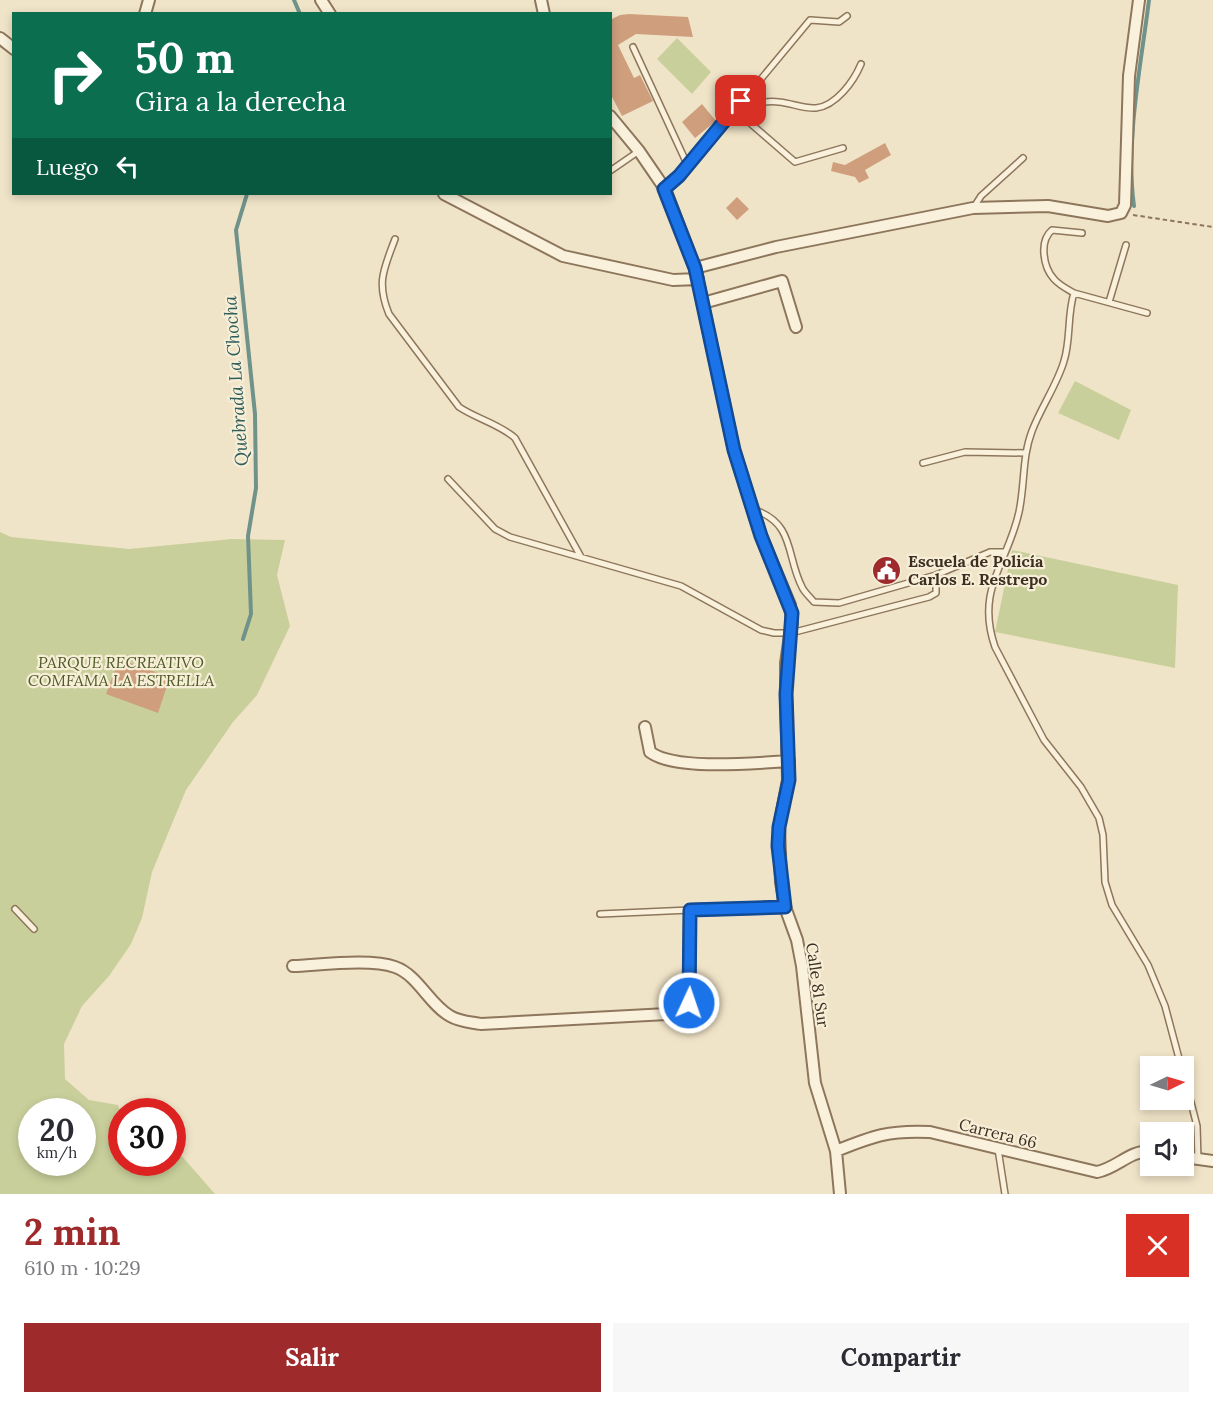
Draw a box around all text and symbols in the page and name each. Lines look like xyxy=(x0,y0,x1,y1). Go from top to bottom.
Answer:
text: 50 m xyxy=(135,31,234,85)
icon: right xyxy=(36,36,114,114)
pin xyxy=(715,75,766,126)
text: Gira a la derecha xyxy=(135,84,346,118)
icon: arrive xyxy=(724,84,757,117)
icon: left xyxy=(111,150,144,183)
text: Luego xyxy=(36,153,99,181)
water label: Quebrada La Chocha xyxy=(218,295,253,467)
place label: Escuela de Policía Carlos E. Restrepo xyxy=(908,551,1047,589)
public building icon: Escuela de Policía Carlos E. Restrepo xyxy=(871,554,903,586)
park label: PARQUE RECREATIVO COMFAMA LA ESTRELLA xyxy=(28,652,214,690)
street label: Calle 81 Sur xyxy=(802,941,834,1029)
position arrow xyxy=(657,971,721,1035)
north arrow xyxy=(1140,1056,1194,1110)
map controls xyxy=(1140,1056,1194,1176)
speed limit sign: 30 xyxy=(108,1098,186,1176)
text: 20 xyxy=(39,1111,75,1149)
street label: Carrera 66 xyxy=(957,1114,1039,1152)
button: sound xyxy=(1140,1122,1194,1176)
text: km/h xyxy=(37,1143,77,1162)
text: 2 min xyxy=(24,1209,121,1255)
button: close xyxy=(1126,1214,1189,1277)
text: 610 m · 10:29 xyxy=(24,1255,141,1280)
button: Salir xyxy=(24,1323,601,1392)
button: Compartir xyxy=(613,1323,1189,1392)

